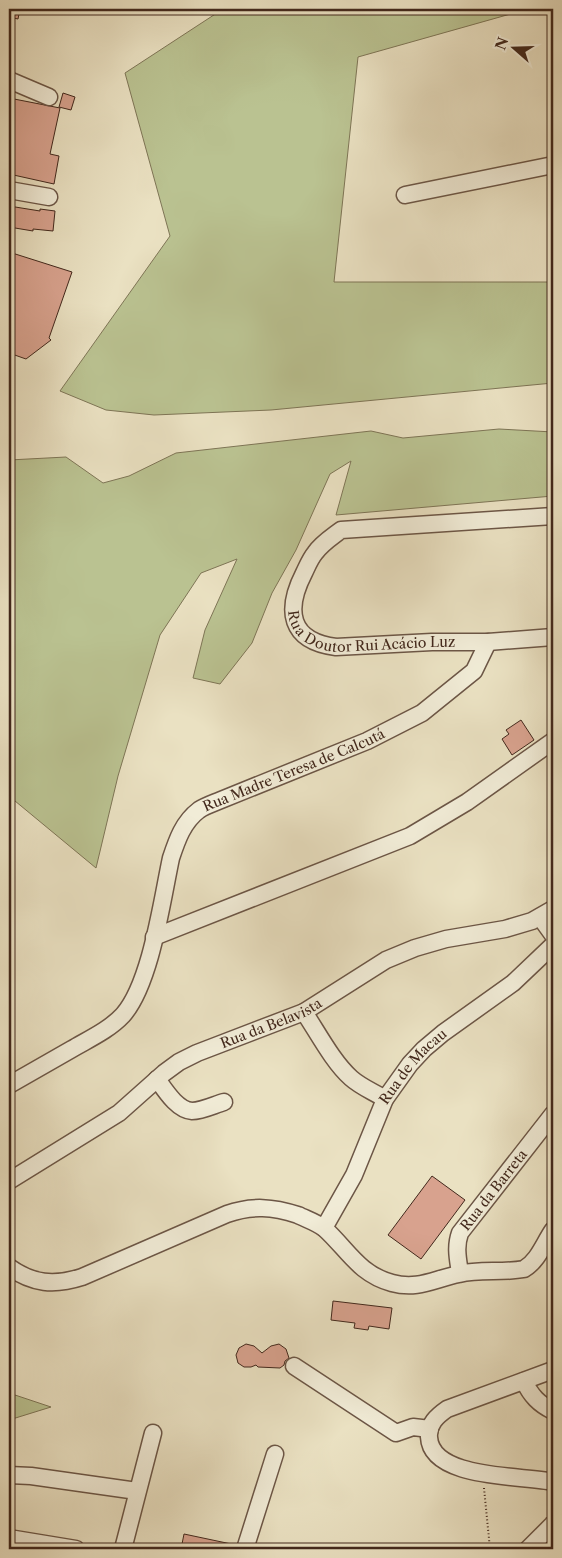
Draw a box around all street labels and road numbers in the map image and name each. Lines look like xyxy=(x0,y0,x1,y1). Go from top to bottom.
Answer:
street label: Rua Doutor Rui Acácio Luz xyxy=(284,609,455,656)
street label: Rua Madre Teresa de Calcutá xyxy=(200,724,388,816)
street label: Rua da Belavista xyxy=(218,994,326,1052)
street label: Rua de Macau xyxy=(375,1025,451,1108)
street label: Rua da Barreta xyxy=(456,1145,531,1234)

